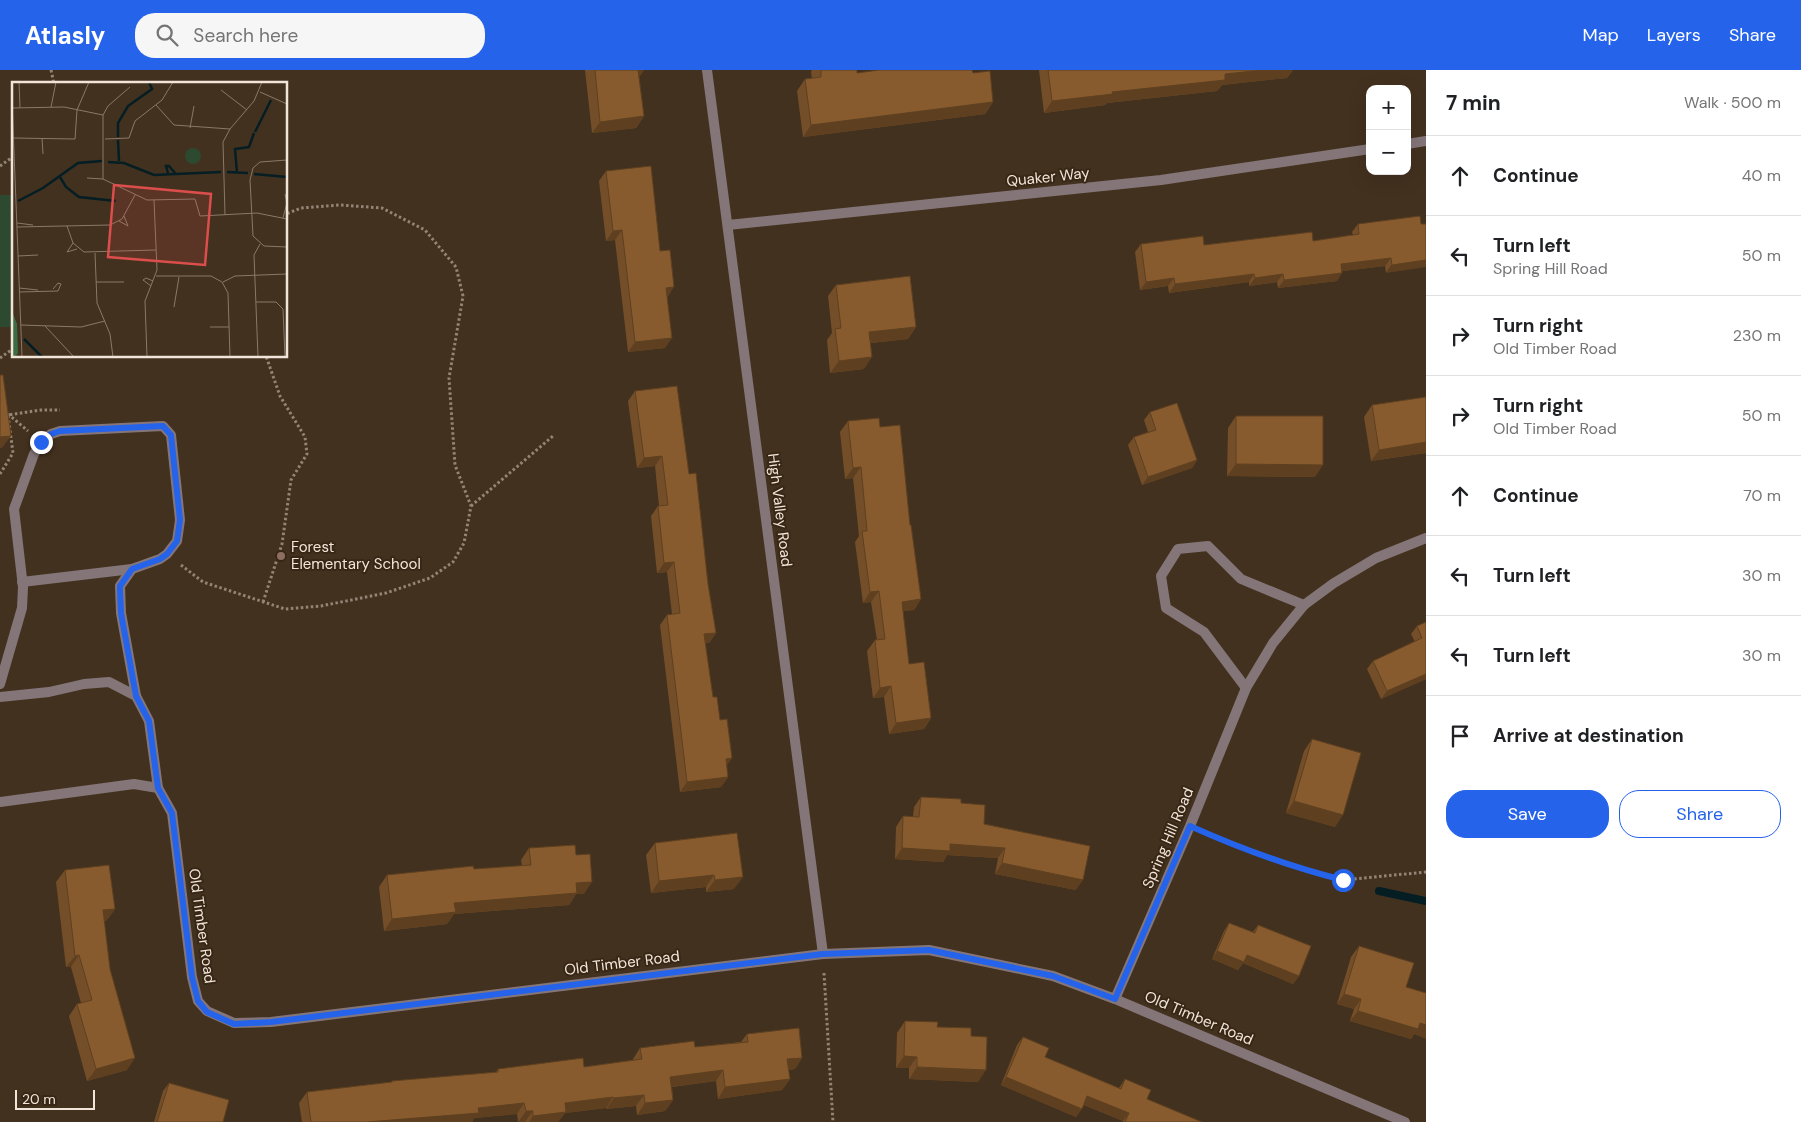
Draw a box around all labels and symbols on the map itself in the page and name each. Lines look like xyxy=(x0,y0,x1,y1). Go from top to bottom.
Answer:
inset map xyxy=(12,82,288,358)
street label: Quaker Way xyxy=(1005,163,1091,191)
route end xyxy=(30,431,53,454)
street label: High Valley Road xyxy=(763,452,797,568)
place label: Forest Elementary School xyxy=(291,537,421,574)
marker: Forest Elementary School xyxy=(275,550,287,562)
street label: Spring Hill Road xyxy=(1138,785,1198,891)
street label: Old Timber Road xyxy=(184,867,220,985)
route start xyxy=(1332,869,1355,892)
street label: Old Timber Road xyxy=(563,946,681,980)
street label: Old Timber Road xyxy=(1142,986,1256,1050)
scale bar xyxy=(15,1087,95,1110)

